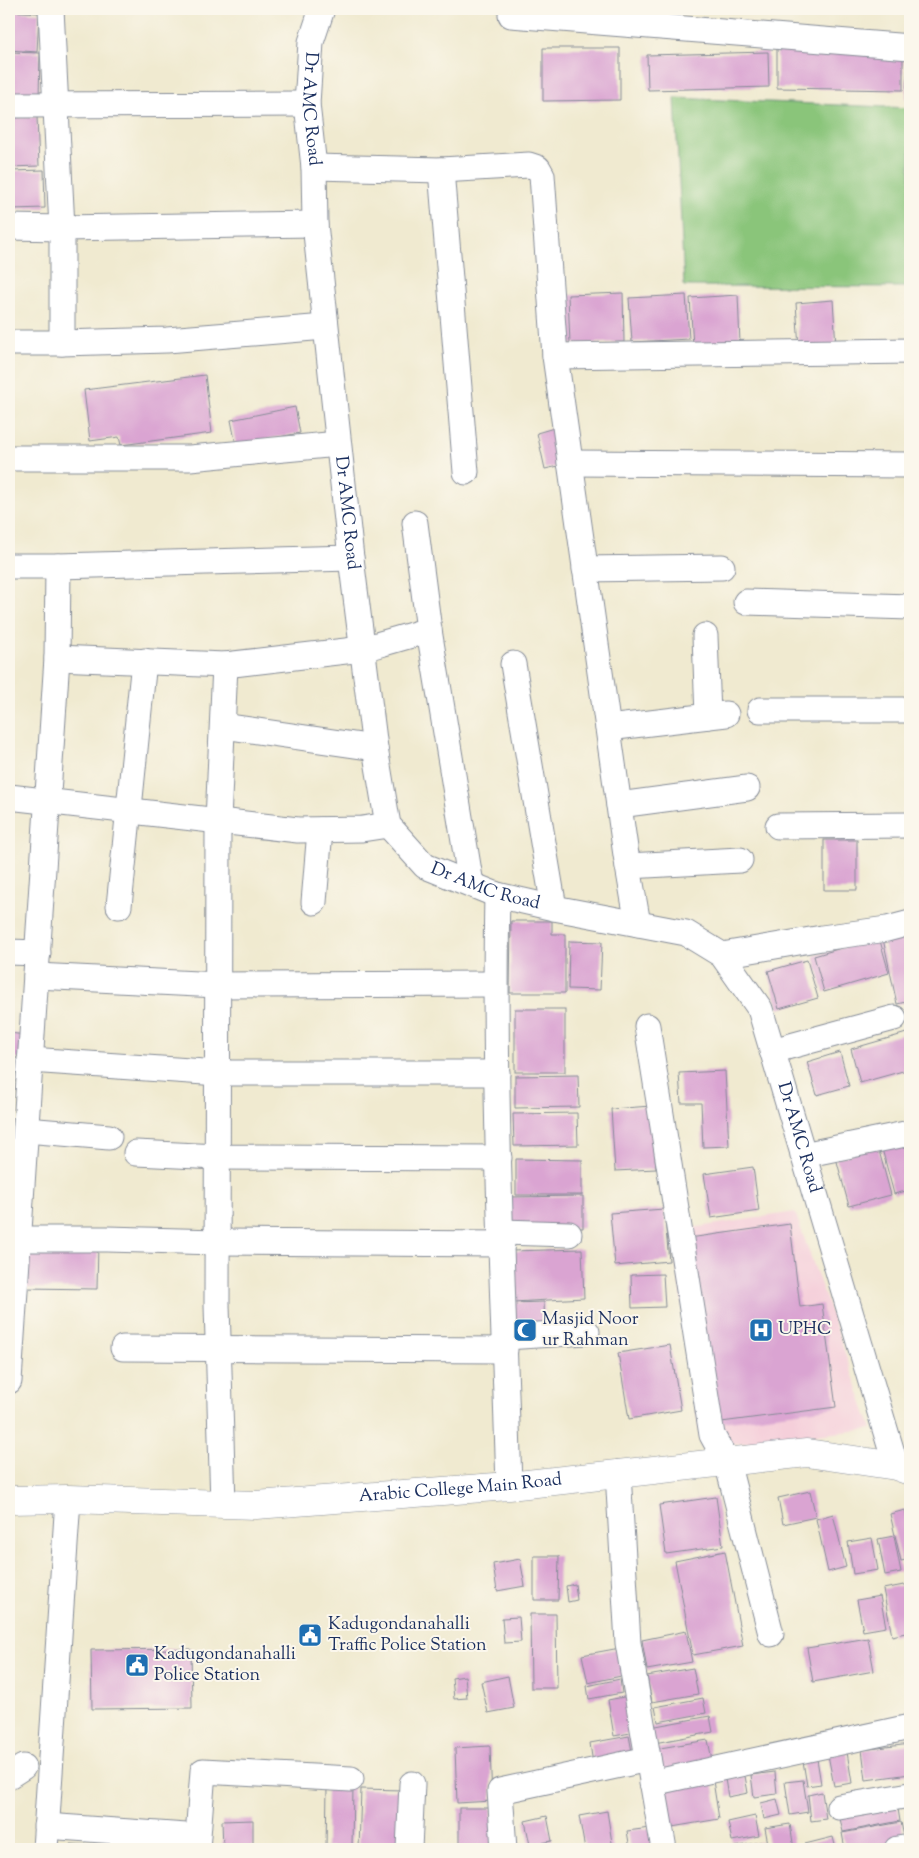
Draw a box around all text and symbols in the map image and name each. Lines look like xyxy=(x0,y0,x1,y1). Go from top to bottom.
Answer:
street label: Dr AMC Road xyxy=(294,51,327,167)
street label: Dr AMC Road xyxy=(327,455,365,572)
street label: Dr AMC Road xyxy=(426,856,542,917)
street label: Dr AMC Road xyxy=(769,1079,827,1196)
place label: Masjid Noor ur Rahman xyxy=(542,1307,639,1354)
mosque icon: Masjid Noor ur Rahman xyxy=(512,1317,538,1343)
hospital icon: UPHC xyxy=(748,1317,774,1343)
place label: UPHC xyxy=(778,1317,832,1343)
street label: Arabic College Main Road xyxy=(358,1467,563,1510)
place label: Kadugondanahalli Traffic Police Station xyxy=(328,1612,487,1659)
public building icon: Kadugondanahalli Traffic Police Station xyxy=(297,1622,323,1648)
place label: Kadugondanahalli Police Station xyxy=(154,1642,296,1689)
public building icon: Kadugondanahalli Police Station xyxy=(124,1652,150,1678)

